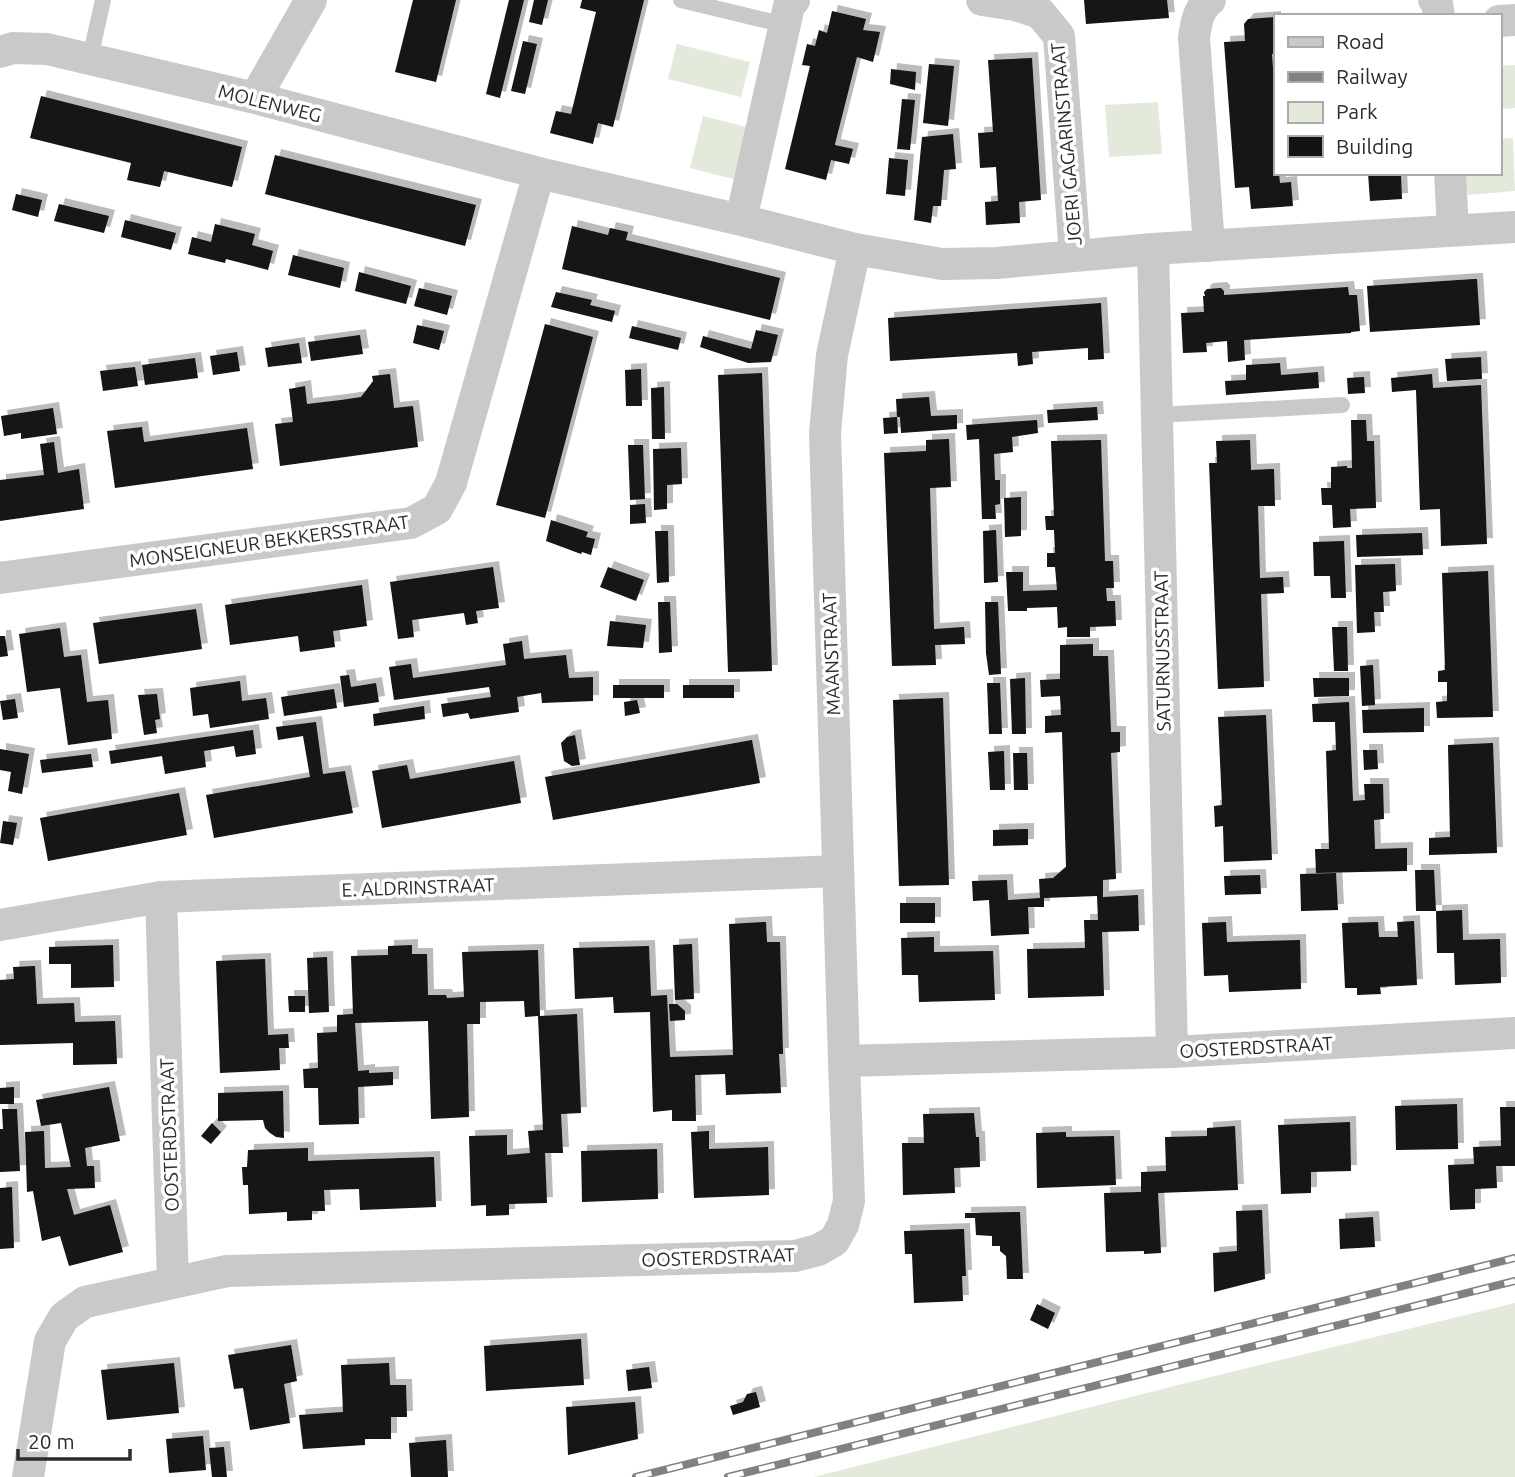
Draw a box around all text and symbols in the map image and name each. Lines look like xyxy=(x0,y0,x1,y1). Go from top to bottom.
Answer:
legend xyxy=(1274,14,1501,175)
text: Road xyxy=(1336,29,1384,53)
street label: JOERI GAGARINSTRAAT xyxy=(1046,41,1086,246)
text: Railway xyxy=(1336,64,1408,88)
street label: MOLENWEG xyxy=(216,80,324,126)
text: Park xyxy=(1336,99,1378,123)
text: Building xyxy=(1336,134,1413,158)
street label: MONSEIGNEUR BEKKERSSTRAAT xyxy=(128,510,411,572)
street label: SATURNUSSTRAAT xyxy=(1150,570,1174,732)
street label: MAANSTRAAT xyxy=(818,592,844,716)
street label: E. ALDRINSTRAAT xyxy=(341,873,495,901)
street label: OOSTERDSTRAAT xyxy=(1179,1032,1334,1062)
street label: OOSTERDSTRAAT xyxy=(155,1057,183,1212)
street label: OOSTERDSTRAAT xyxy=(641,1243,796,1271)
scale bar xyxy=(18,1418,130,1462)
text: 20 m xyxy=(28,1429,75,1453)

